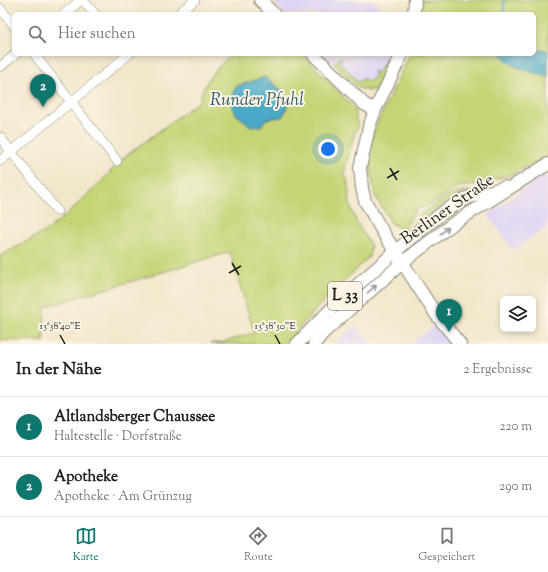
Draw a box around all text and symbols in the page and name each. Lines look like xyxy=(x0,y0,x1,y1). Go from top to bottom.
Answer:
search box xyxy=(12,12,536,56)
icon: search xyxy=(26,23,48,45)
text: Hier suchen xyxy=(58,24,136,45)
pin: 2 xyxy=(30,74,56,107)
water label: Runder Pfuhl xyxy=(210,88,304,114)
your location xyxy=(318,139,338,159)
street label: Berliner Straße xyxy=(396,169,500,251)
one-way arrow xyxy=(439,226,450,235)
road number: L 33 xyxy=(328,282,362,310)
one-way arrow xyxy=(367,284,378,293)
map controls xyxy=(500,296,536,332)
button: layers xyxy=(500,296,536,332)
pin: 1 xyxy=(436,299,462,332)
text: 13°38'40"E xyxy=(40,319,80,334)
text: 13°38'30"E xyxy=(255,319,295,334)
text: In der Nähe xyxy=(16,358,102,382)
text: 2 Ergebnisse xyxy=(463,361,532,379)
text: Altlandsberger Chaussee xyxy=(54,407,215,428)
text: 1 xyxy=(27,418,31,436)
text: 220 m xyxy=(499,418,532,436)
text: Haltestelle · Dorfstraße xyxy=(54,428,182,446)
text: Apotheke xyxy=(54,467,118,488)
text: 2 xyxy=(26,478,32,496)
text: 290 m xyxy=(499,478,532,496)
text: Apotheke · Am Grünzug xyxy=(54,488,192,506)
tab: Karte xyxy=(73,525,99,565)
tab: Route xyxy=(244,525,273,565)
tab: Gespeichert xyxy=(418,525,475,565)

